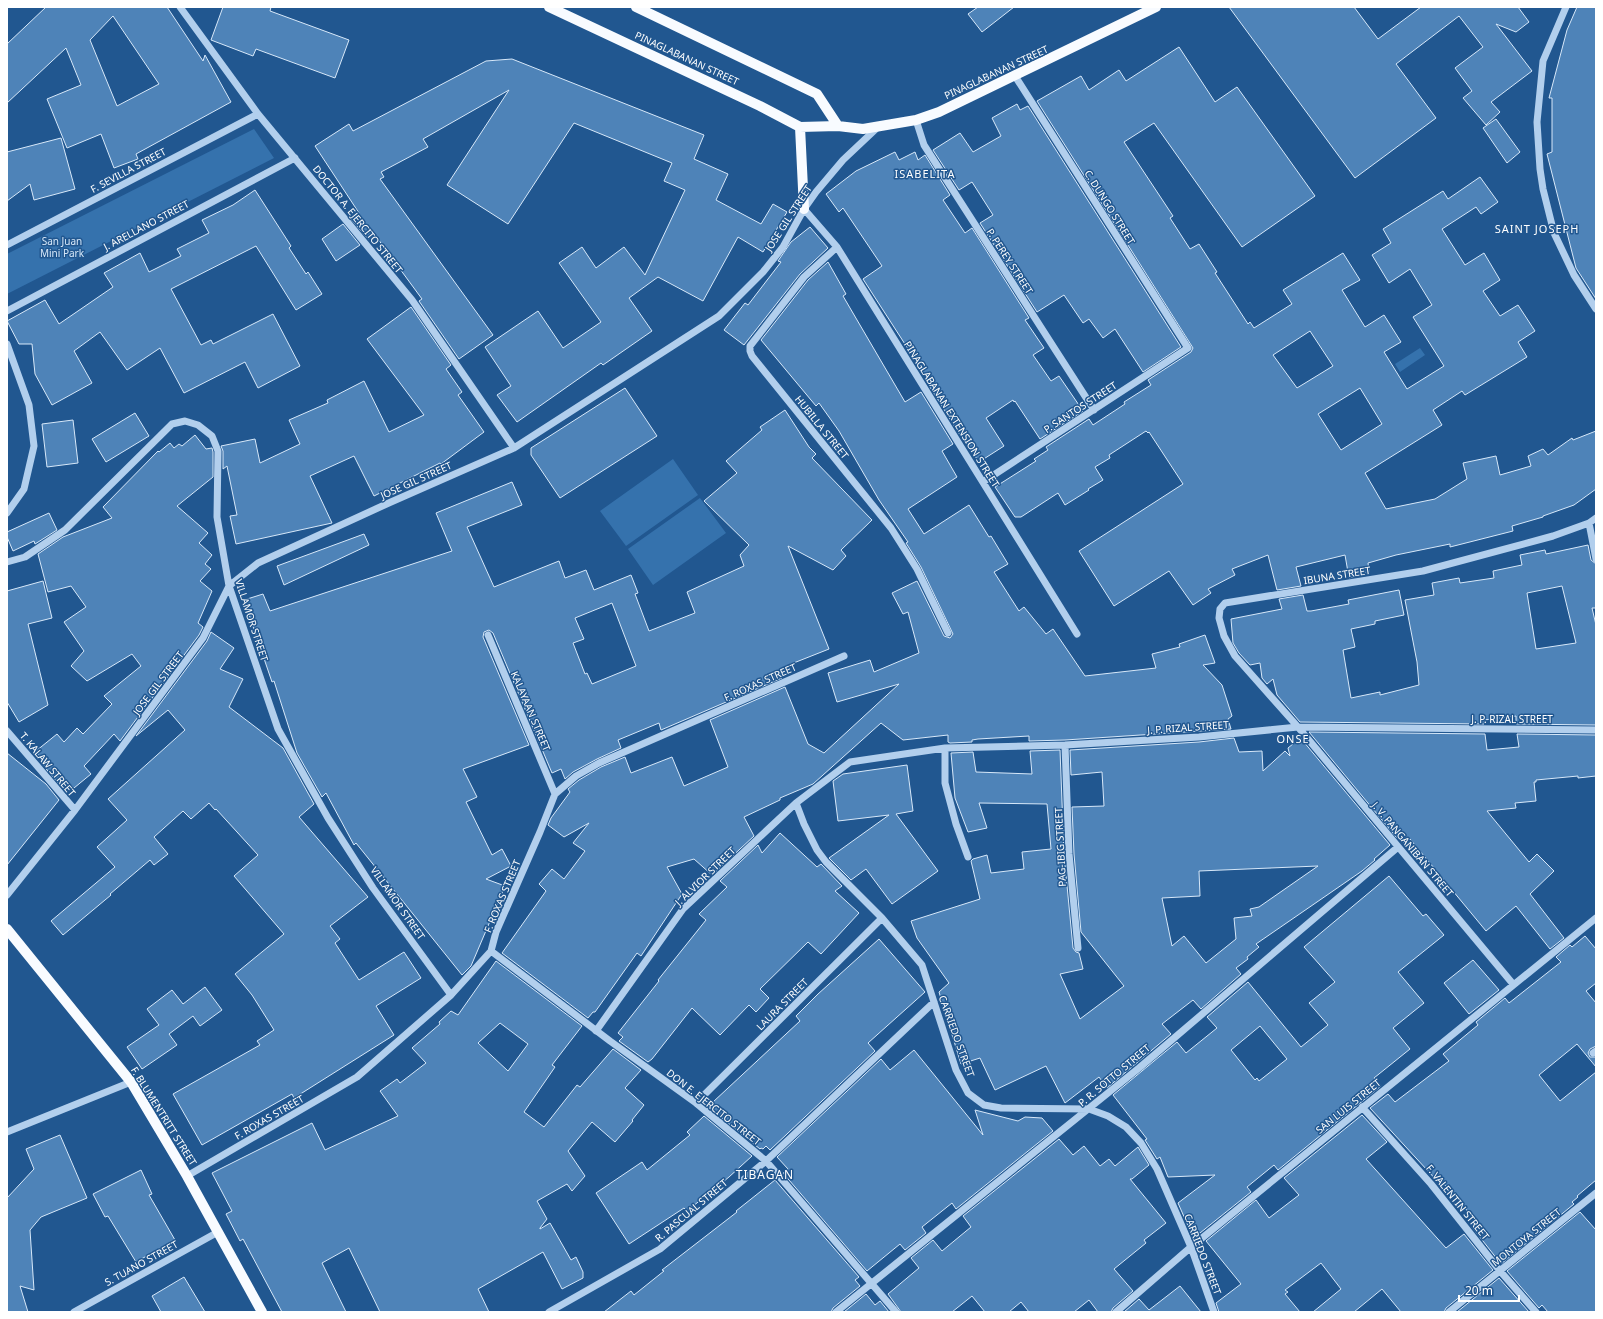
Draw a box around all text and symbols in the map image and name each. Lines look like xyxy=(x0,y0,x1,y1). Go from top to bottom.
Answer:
street label: PINAGLABANAN STREET xyxy=(633,28,742,88)
street label: PINAGLABANAN STREET xyxy=(942,42,1051,102)
street label: F. SEVILLA STREET xyxy=(88,144,169,196)
street label: DOCTOR A. EJERCITO STREET xyxy=(310,162,406,276)
district label: ISABELITA xyxy=(895,166,955,181)
street label: C. DUNGO STREET xyxy=(1081,167,1139,247)
street label: JOSE GIL STREET xyxy=(761,182,815,255)
street label: J. ARELLANO STREET xyxy=(100,196,192,254)
district label: SAINT JOSEPH xyxy=(1495,221,1579,236)
street label: P. PEREY STREET xyxy=(984,225,1037,297)
park label: San Juan Mini Park xyxy=(40,234,85,260)
street label: PINAGLABANAN EXTENSION STREET xyxy=(901,338,1003,490)
street label: P. SANTOS STREET xyxy=(1041,378,1120,436)
street label: HUBILLA STREET xyxy=(792,392,852,462)
street label: JOSE GIL STREET xyxy=(377,458,454,502)
street label: IBUNA STREET xyxy=(1302,563,1372,587)
street label: VILLAMOR STREET xyxy=(232,577,272,663)
street label: JOSE GIL STREET xyxy=(129,648,187,719)
street label: F. ROXAS STREET xyxy=(722,660,799,704)
street label: KALAYAAN STREET xyxy=(508,669,554,754)
street label: J. P. RIZAL STREET xyxy=(1470,712,1553,726)
street label: J. P. RIZAL STREET xyxy=(1146,717,1230,737)
street label: T. KALAW STREET xyxy=(17,729,79,799)
district label: ONSE xyxy=(1276,731,1310,746)
street label: J. V. PANGANIBAN STREET xyxy=(1368,798,1457,900)
street label: PAG-IBIG STREET xyxy=(1051,807,1069,887)
street label: J. ALVIOR STREET xyxy=(671,843,739,909)
street label: F. ROXAS STREET xyxy=(480,857,524,935)
street label: VILLAMOR STREET xyxy=(368,864,429,943)
street label: LAURA STREET xyxy=(753,975,811,1033)
street label: CARRIEDO STREET xyxy=(936,993,978,1079)
street label: P. R. SOTTO STREET xyxy=(1075,1040,1153,1109)
street label: F. BLUMENTRITT STREET xyxy=(128,1064,200,1168)
street label: DON E. EJERCITO STREET xyxy=(664,1066,764,1149)
street label: SAN LUIS STREET xyxy=(1313,1075,1384,1137)
street label: F. ROXAS STREET xyxy=(232,1091,307,1143)
street label: F. VALENTIN STREET xyxy=(1423,1161,1493,1243)
district label: TIBAGAN xyxy=(736,1166,794,1183)
street label: R. PASCUAL STREET xyxy=(652,1175,731,1244)
street label: MONTOYA STREET xyxy=(1488,1204,1564,1269)
street label: CARRIEDO STREET xyxy=(1181,1211,1225,1297)
street label: S. TUANO STREET xyxy=(102,1237,181,1289)
scale bar xyxy=(1459,1277,1519,1303)
text: 20 m xyxy=(1465,1282,1493,1299)

